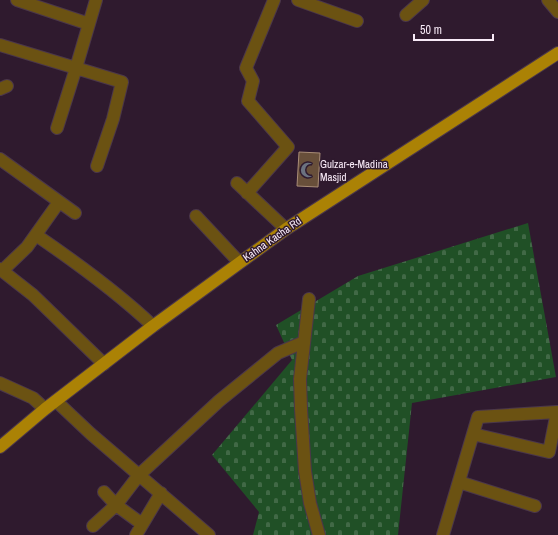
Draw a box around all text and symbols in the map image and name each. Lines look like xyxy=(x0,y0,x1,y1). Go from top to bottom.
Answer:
scale bar xyxy=(414,16,493,42)
text: 50 m xyxy=(420,22,442,38)
place label: Gulzar-e-Madina Masjid xyxy=(320,157,388,184)
mosque icon: Gulzar-e-Madina Masjid xyxy=(299,161,317,179)
street label: Kahna Kacha Rd xyxy=(240,214,304,264)

